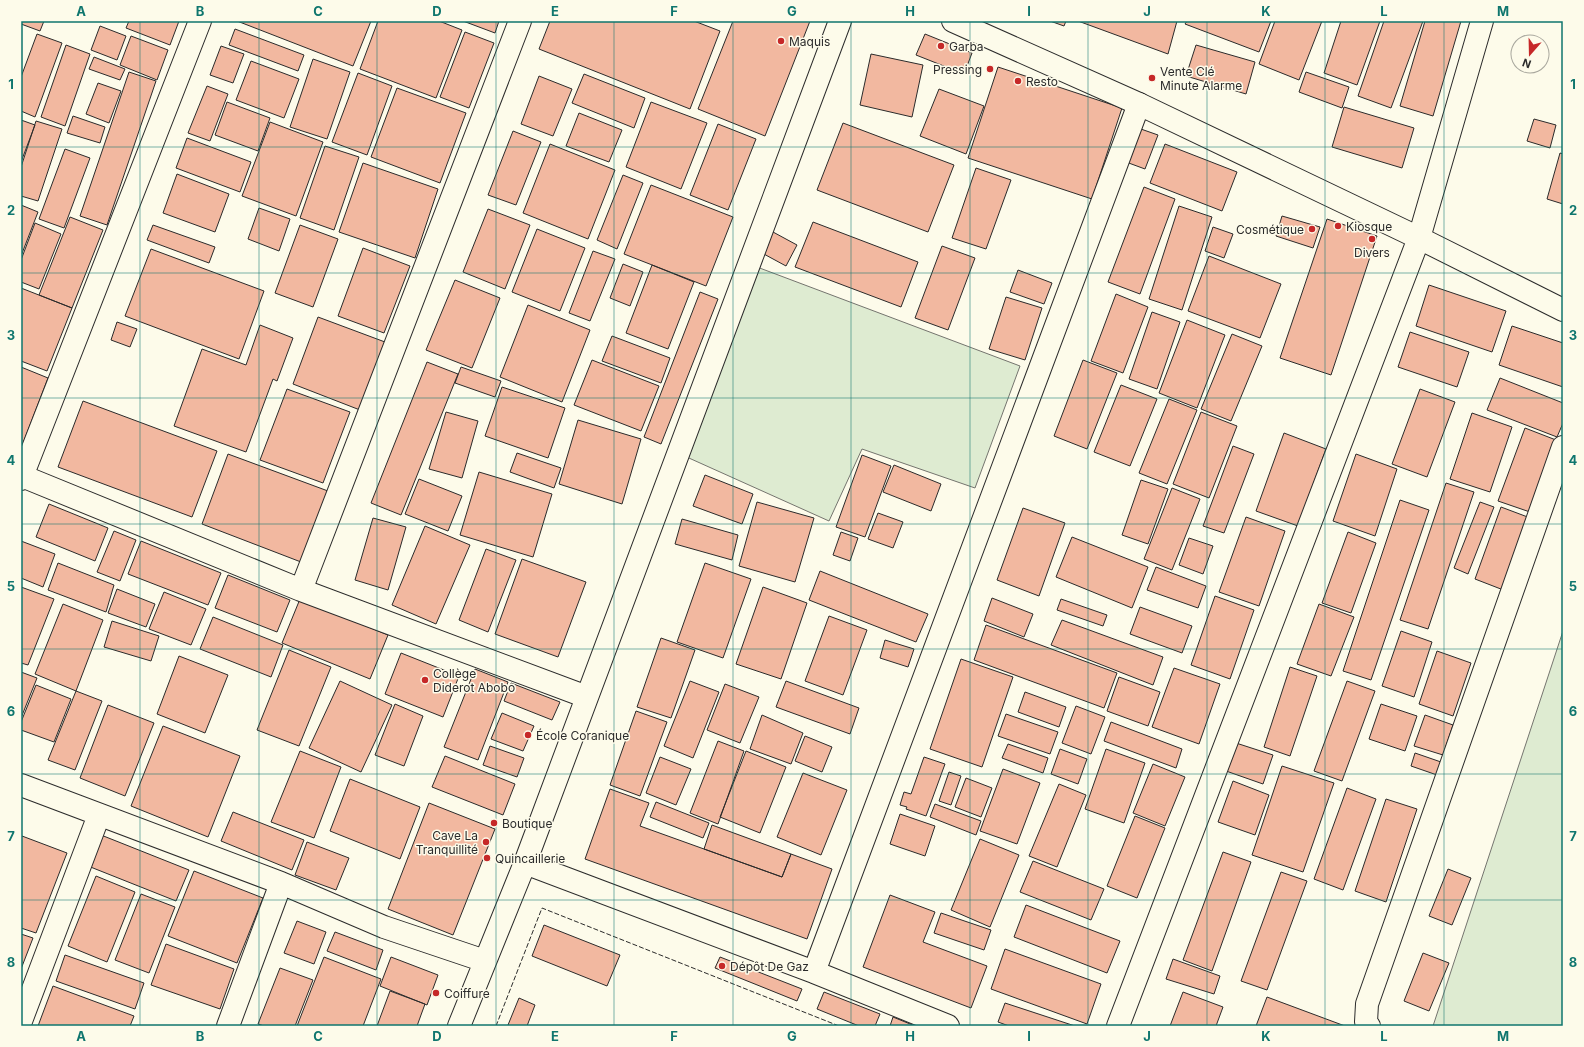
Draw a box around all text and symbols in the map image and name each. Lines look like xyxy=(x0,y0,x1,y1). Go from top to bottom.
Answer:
text: A xyxy=(76,3,86,19)
text: B xyxy=(196,3,205,19)
text: C xyxy=(313,3,323,19)
text: D xyxy=(432,3,442,19)
text: E xyxy=(551,3,559,19)
text: F xyxy=(670,3,678,19)
text: G xyxy=(787,3,797,19)
text: H xyxy=(905,3,915,19)
text: I xyxy=(1027,3,1031,19)
text: J xyxy=(1143,3,1151,19)
text: K xyxy=(1261,3,1271,19)
text: L xyxy=(1380,3,1388,19)
text: M xyxy=(1497,3,1509,19)
place label: Maquis xyxy=(789,34,830,49)
north arrow xyxy=(1510,34,1550,74)
marker: Maquis xyxy=(776,36,786,46)
place label: Garba xyxy=(949,39,984,54)
marker: Garba xyxy=(936,41,946,51)
text: N xyxy=(1520,55,1533,71)
place label: Pressing xyxy=(933,62,982,77)
marker: Pressing xyxy=(985,64,995,74)
place label: Vente Clé Minute Alarme xyxy=(1160,64,1242,93)
marker: Vente Clé Minute Alarme xyxy=(1147,73,1157,83)
place label: Resto xyxy=(1026,74,1058,89)
text: 1 xyxy=(8,76,14,92)
marker: Resto xyxy=(1013,76,1023,86)
text: 1 xyxy=(1570,76,1576,92)
text: 2 xyxy=(7,202,15,218)
text: 2 xyxy=(1569,202,1577,218)
place label: Kiosque xyxy=(1346,219,1392,234)
marker: Kiosque xyxy=(1333,221,1343,231)
place label: Cosmétique xyxy=(1236,222,1304,237)
marker: Cosmétique xyxy=(1307,224,1317,234)
marker: Divers xyxy=(1367,234,1377,244)
place label: Divers xyxy=(1354,245,1390,260)
text: 3 xyxy=(7,327,15,343)
text: 3 xyxy=(1569,327,1577,343)
text: 4 xyxy=(7,452,16,468)
text: 4 xyxy=(1569,452,1578,468)
text: 5 xyxy=(7,578,15,594)
text: 5 xyxy=(1569,578,1577,594)
place label: Collège Diderot Abobo xyxy=(433,666,515,695)
marker: Collège Diderot Abobo xyxy=(420,675,430,685)
text: 6 xyxy=(7,703,15,719)
text: 6 xyxy=(1569,703,1577,719)
place label: École Coranique xyxy=(536,728,629,743)
marker: École Coranique xyxy=(523,730,533,740)
place label: Boutique xyxy=(502,816,552,831)
marker: Boutique xyxy=(489,818,499,828)
text: 7 xyxy=(7,828,15,844)
place label: Cave La Tranquillité xyxy=(416,828,478,857)
text: 7 xyxy=(1569,828,1577,844)
marker: Cave La Tranquillité xyxy=(481,837,491,847)
place label: Quincaillerie xyxy=(495,851,565,866)
marker: Quincaillerie xyxy=(482,853,492,863)
text: 8 xyxy=(7,954,15,970)
text: 8 xyxy=(1569,954,1577,970)
place label: Dépôt De Gaz xyxy=(730,959,809,974)
marker: Dépôt De Gaz xyxy=(717,961,727,971)
place label: Coiffure xyxy=(444,986,490,1001)
marker: Coiffure xyxy=(431,988,441,998)
text: A xyxy=(76,1028,86,1044)
text: B xyxy=(196,1028,205,1044)
text: C xyxy=(313,1028,323,1044)
text: D xyxy=(432,1028,442,1044)
text: E xyxy=(551,1028,559,1044)
text: F xyxy=(670,1028,678,1044)
text: G xyxy=(787,1028,797,1044)
text: H xyxy=(905,1028,915,1044)
text: I xyxy=(1027,1028,1031,1044)
text: J xyxy=(1143,1028,1151,1044)
text: K xyxy=(1261,1028,1271,1044)
text: L xyxy=(1380,1028,1388,1044)
text: M xyxy=(1497,1028,1509,1044)

